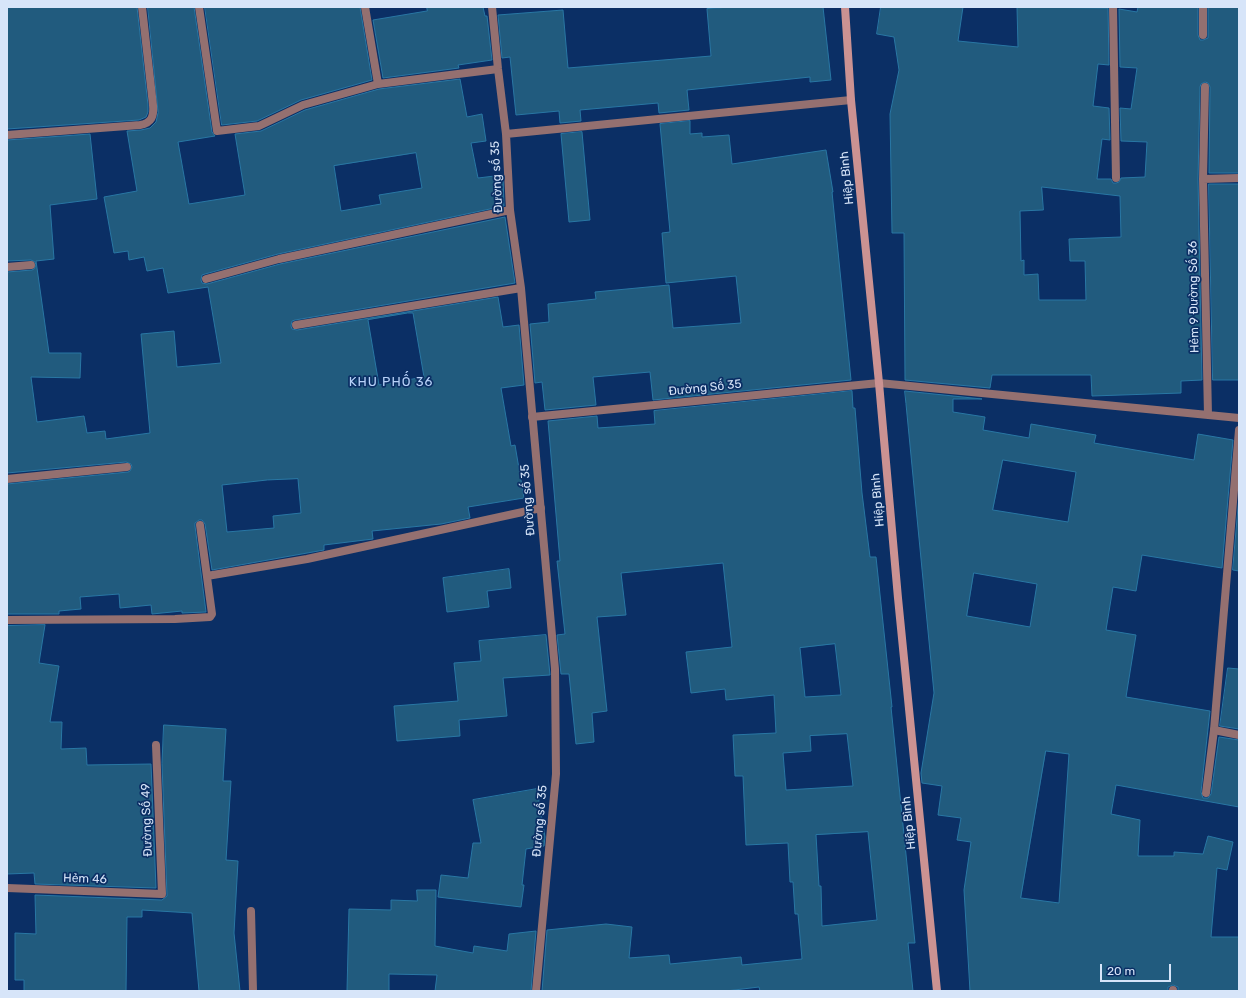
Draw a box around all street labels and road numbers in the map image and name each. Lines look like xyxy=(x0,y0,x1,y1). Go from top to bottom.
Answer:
street label: Đường số 35 xyxy=(488,141,506,213)
street label: Hiệp Bình xyxy=(837,151,857,205)
street label: Hẻm 9 Đường Số 36 xyxy=(1186,241,1202,353)
street label: Đường Số 35 xyxy=(668,377,742,399)
street label: Đường số 35 xyxy=(518,464,538,536)
street label: Hiệp Bình xyxy=(868,473,888,527)
street label: Đường Số 49 xyxy=(139,783,155,857)
street label: Đường số 35 xyxy=(530,785,550,857)
street label: Hiệp Bình xyxy=(899,796,919,850)
street label: Hẻm 46 xyxy=(63,871,107,887)

